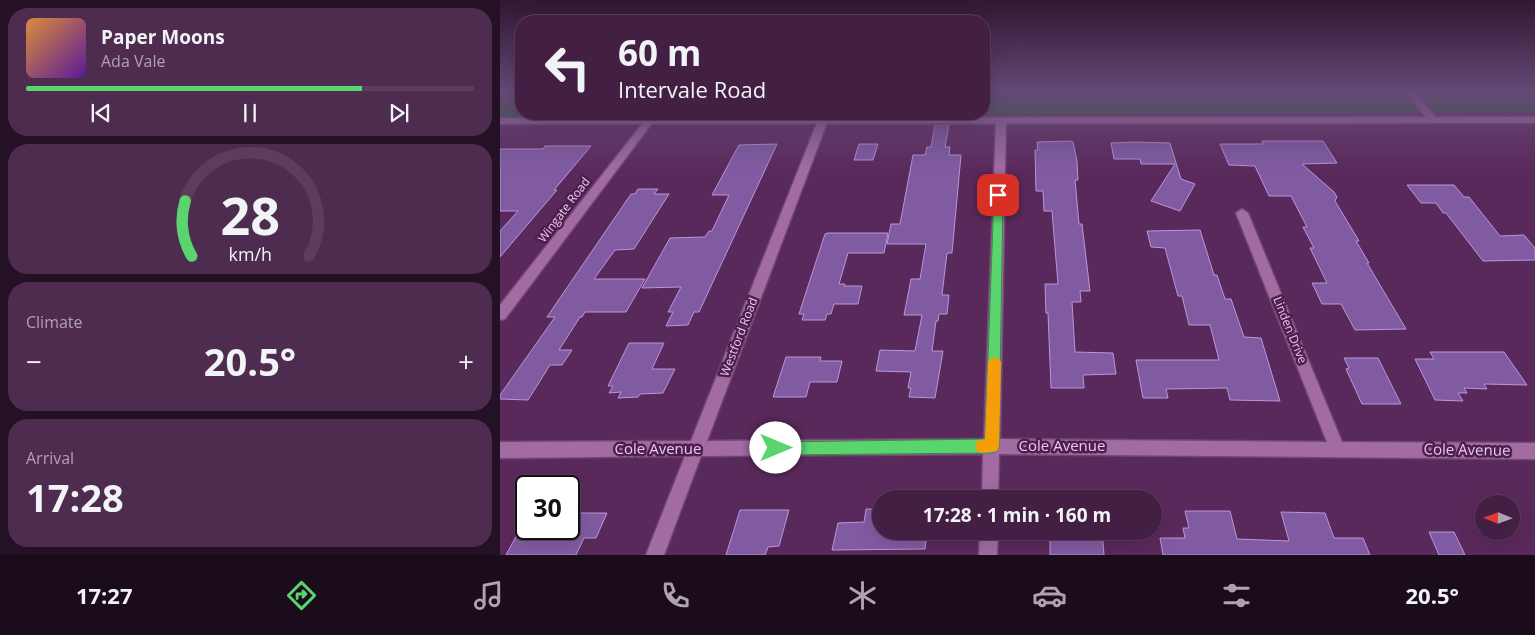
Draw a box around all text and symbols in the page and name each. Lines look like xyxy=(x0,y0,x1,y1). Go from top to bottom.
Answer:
text: Paper Moons xyxy=(101,24,225,50)
text: 60 m xyxy=(618,29,701,76)
icon: left xyxy=(535,35,600,100)
text: Ada Vale xyxy=(101,50,165,72)
text: Intervale Road xyxy=(618,74,766,104)
icon: previous xyxy=(87,99,115,127)
icon: pause xyxy=(236,99,264,127)
icon: next xyxy=(385,99,413,127)
street label: Wingate Road xyxy=(534,174,594,246)
pin xyxy=(977,174,1019,216)
text: 28 xyxy=(220,179,280,250)
icon: arrive xyxy=(984,181,1012,209)
text: km/h xyxy=(228,242,272,266)
street label: Linden Drive xyxy=(1269,294,1312,366)
street label: Westford Road xyxy=(716,295,761,379)
text: Climate xyxy=(26,311,83,333)
text: 20.5° xyxy=(204,335,296,387)
text: − xyxy=(26,342,42,380)
text: + xyxy=(458,342,474,380)
position arrow xyxy=(749,421,801,473)
street label: Cole Avenue xyxy=(1019,435,1105,455)
street label: Cole Avenue xyxy=(615,438,701,458)
street label: Cole Avenue xyxy=(1423,438,1511,460)
text: Arrival xyxy=(26,447,74,469)
text: 17:28 xyxy=(26,471,124,523)
speed limit sign: 30 xyxy=(515,475,580,540)
north arrow xyxy=(1475,495,1520,540)
map controls xyxy=(1475,495,1520,540)
text: 17:28 · 1 min · 160 m xyxy=(923,502,1111,528)
icon: directions xyxy=(284,578,319,613)
icon: music xyxy=(471,578,506,613)
icon: phone xyxy=(658,578,693,613)
icon: climate xyxy=(845,578,880,613)
icon: car xyxy=(1032,578,1067,613)
icon: filters xyxy=(1219,578,1254,613)
text: 17:27 xyxy=(76,580,133,610)
text: 20.5° xyxy=(1406,580,1459,610)

